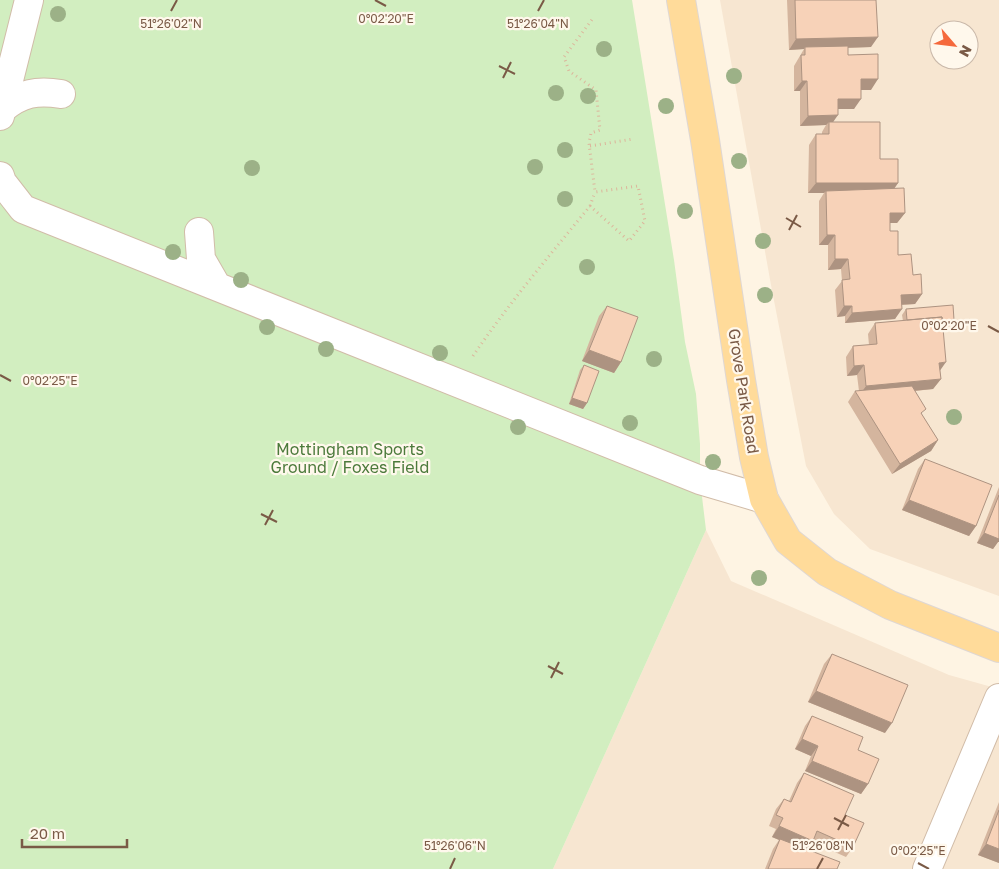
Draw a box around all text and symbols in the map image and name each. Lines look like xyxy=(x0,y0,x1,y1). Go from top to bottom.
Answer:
text: 0°02'20"E xyxy=(358,11,414,26)
text: 51°26'02"N xyxy=(140,16,202,31)
text: 51°26'04"N xyxy=(507,16,569,31)
north arrow xyxy=(929,20,979,70)
text: N xyxy=(956,43,976,60)
text: 0°02'20"E xyxy=(921,318,977,333)
street label: Grove Park Road xyxy=(724,327,764,455)
text: 0°02'25"E xyxy=(22,373,78,388)
park label: Mottingham Sports Ground / Foxes Field xyxy=(271,439,429,477)
scale bar xyxy=(22,816,128,848)
text: 20 m xyxy=(30,824,65,842)
text: 51°26'06"N xyxy=(424,838,486,853)
text: 51°26'08"N xyxy=(792,838,854,853)
text: 0°02'25"E xyxy=(890,843,946,858)

